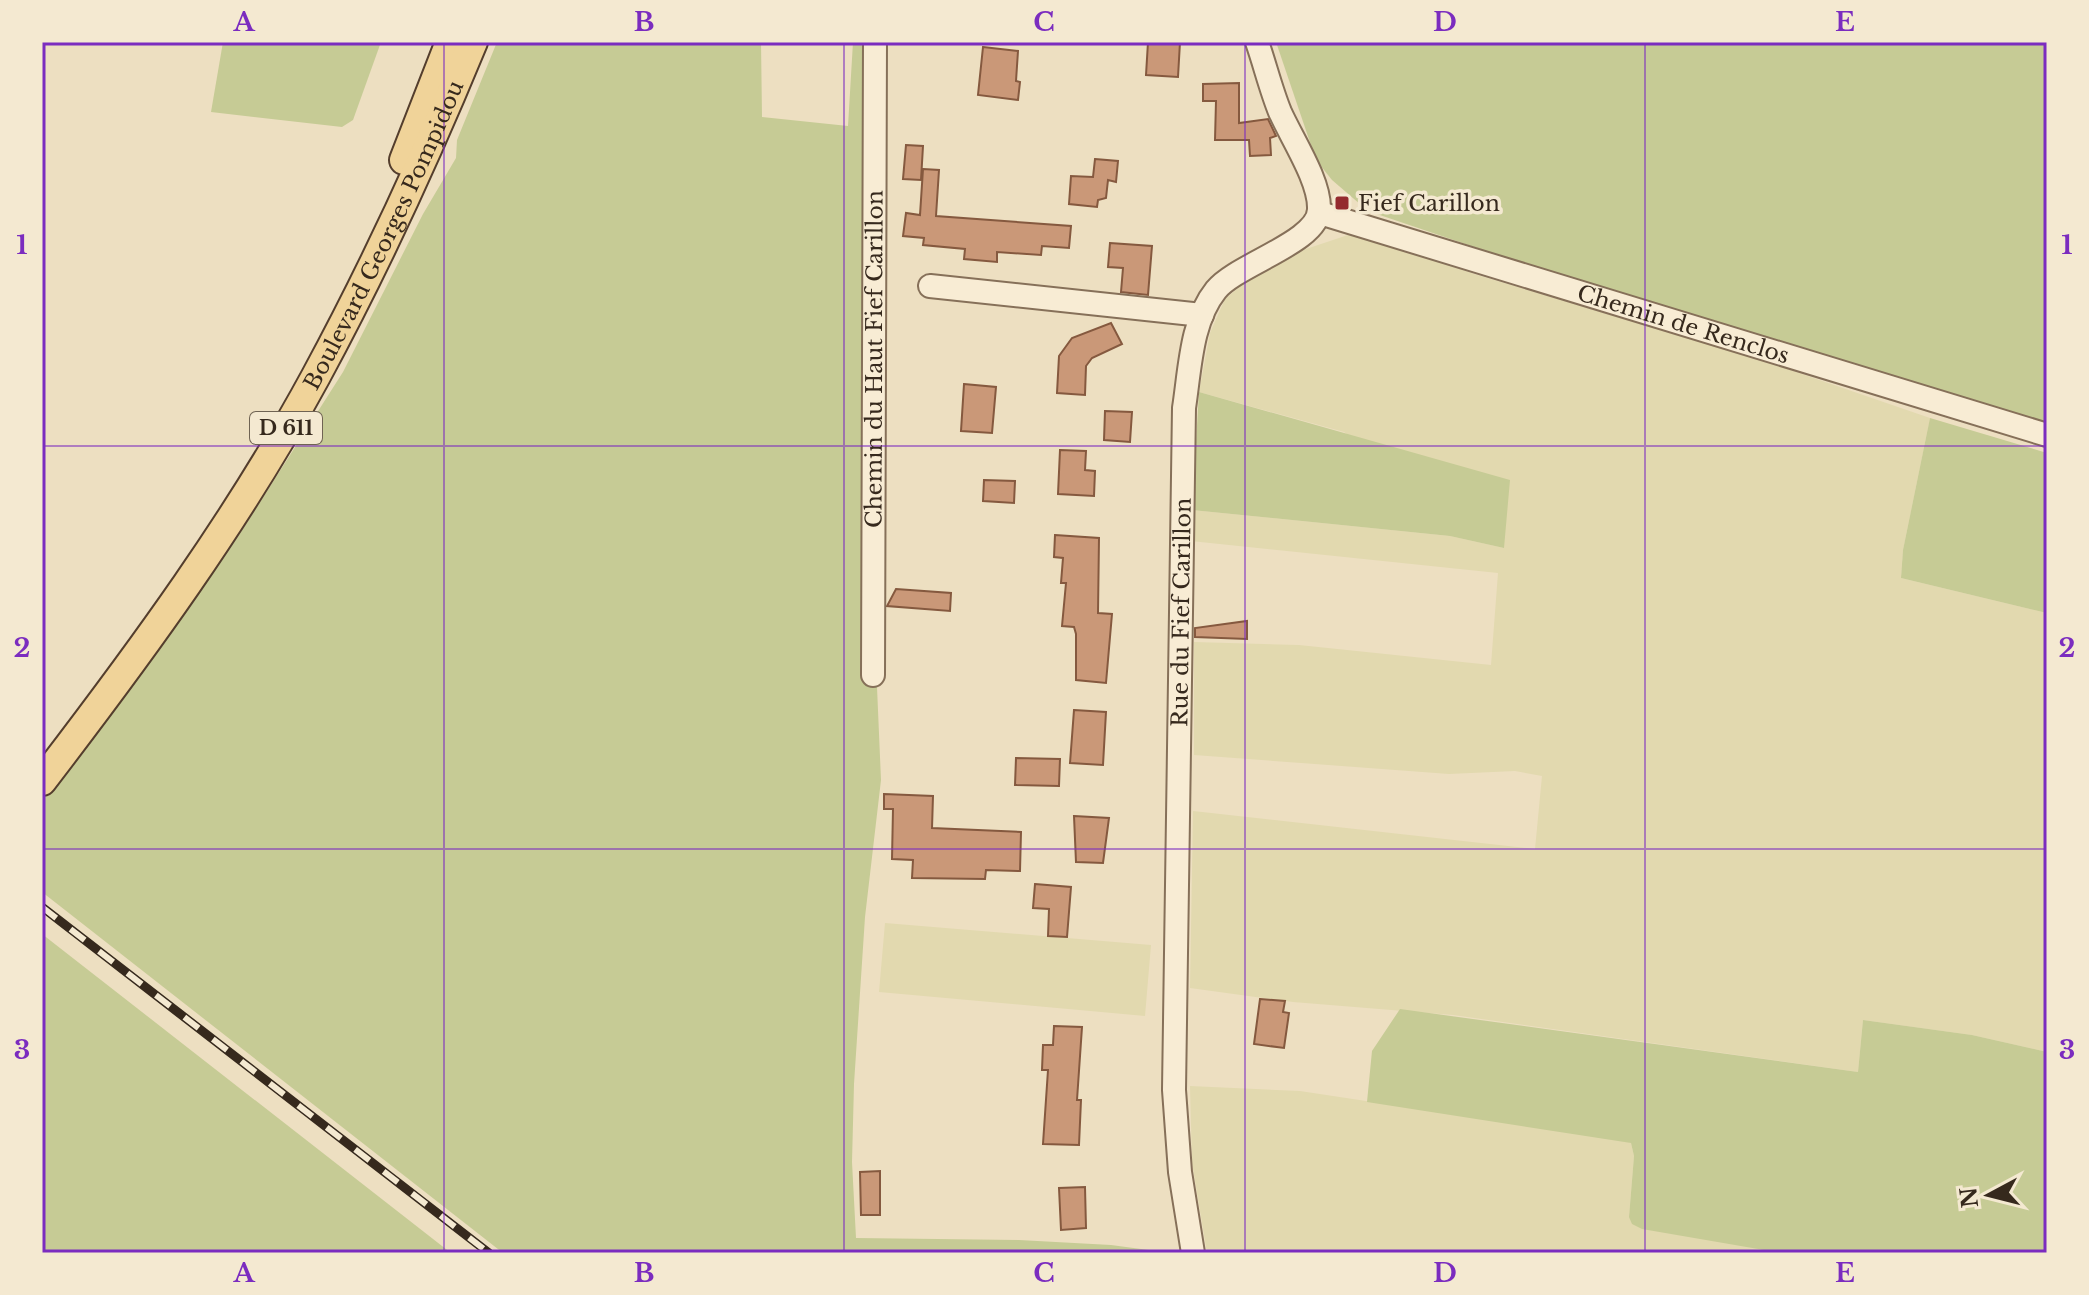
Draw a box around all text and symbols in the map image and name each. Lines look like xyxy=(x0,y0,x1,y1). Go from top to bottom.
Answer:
text: A xyxy=(232,6,255,38)
text: B xyxy=(634,6,654,38)
text: C xyxy=(1033,6,1055,38)
text: D xyxy=(1433,6,1457,38)
text: E xyxy=(1835,6,1855,38)
street label: Boulevard Georges Pompidou xyxy=(298,76,469,395)
street label: Chemin du Haut Fief Carillon xyxy=(860,190,889,528)
place label: Fief Carillon xyxy=(1358,190,1500,217)
marker: Fief Carillon xyxy=(1333,194,1351,212)
text: 1 xyxy=(16,229,28,261)
text: 1 xyxy=(2061,229,2073,261)
street label: Chemin de Renclos xyxy=(1574,279,1793,370)
road number: D 611 xyxy=(250,412,322,444)
street label: Rue du Fief Carillon xyxy=(1166,498,1197,727)
text: 2 xyxy=(14,632,30,664)
text: 2 xyxy=(2059,632,2075,664)
text: 3 xyxy=(14,1034,30,1066)
text: 3 xyxy=(2059,1034,2075,1066)
north arrow xyxy=(1949,1155,2029,1235)
text: N xyxy=(1955,1185,1984,1209)
text: A xyxy=(232,1257,255,1289)
text: B xyxy=(634,1257,654,1289)
text: C xyxy=(1033,1257,1055,1289)
text: D xyxy=(1433,1257,1457,1289)
text: E xyxy=(1835,1257,1855,1289)

